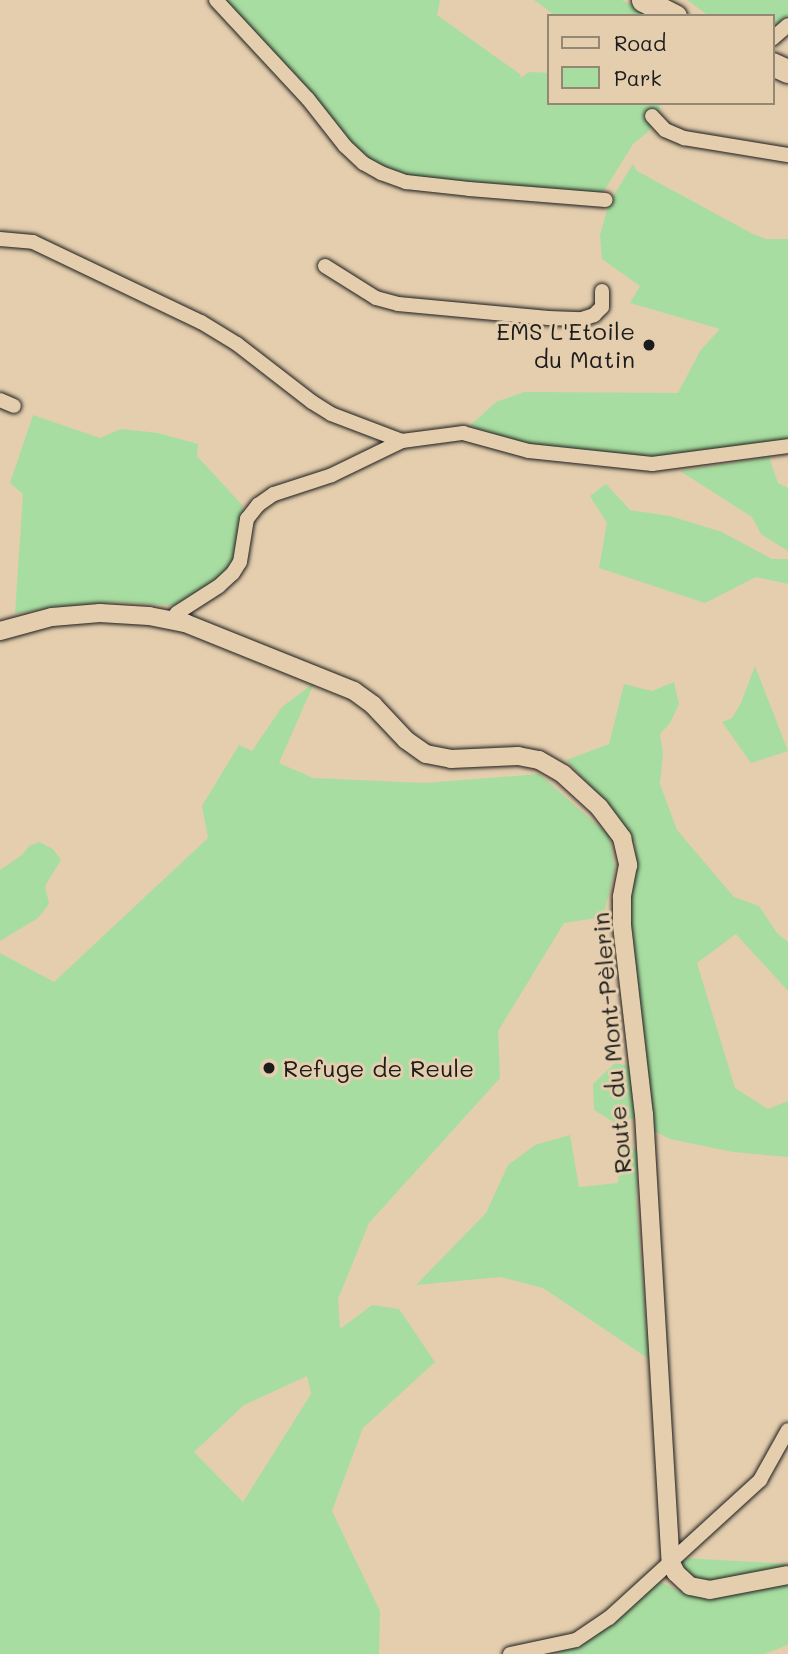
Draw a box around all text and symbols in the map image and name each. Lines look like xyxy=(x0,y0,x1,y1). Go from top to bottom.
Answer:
legend xyxy=(546,14,774,105)
text: Road xyxy=(614,29,666,56)
text: Park xyxy=(614,64,662,91)
place label: EMS L'Etoile du Matin xyxy=(496,317,635,373)
marker: EMS L'Etoile du Matin xyxy=(641,337,657,353)
street label: Route du Mont-Pèlerin xyxy=(585,911,637,1175)
place label: Refuge de Reule xyxy=(283,1054,474,1082)
marker: Refuge de Reule xyxy=(261,1060,277,1076)

